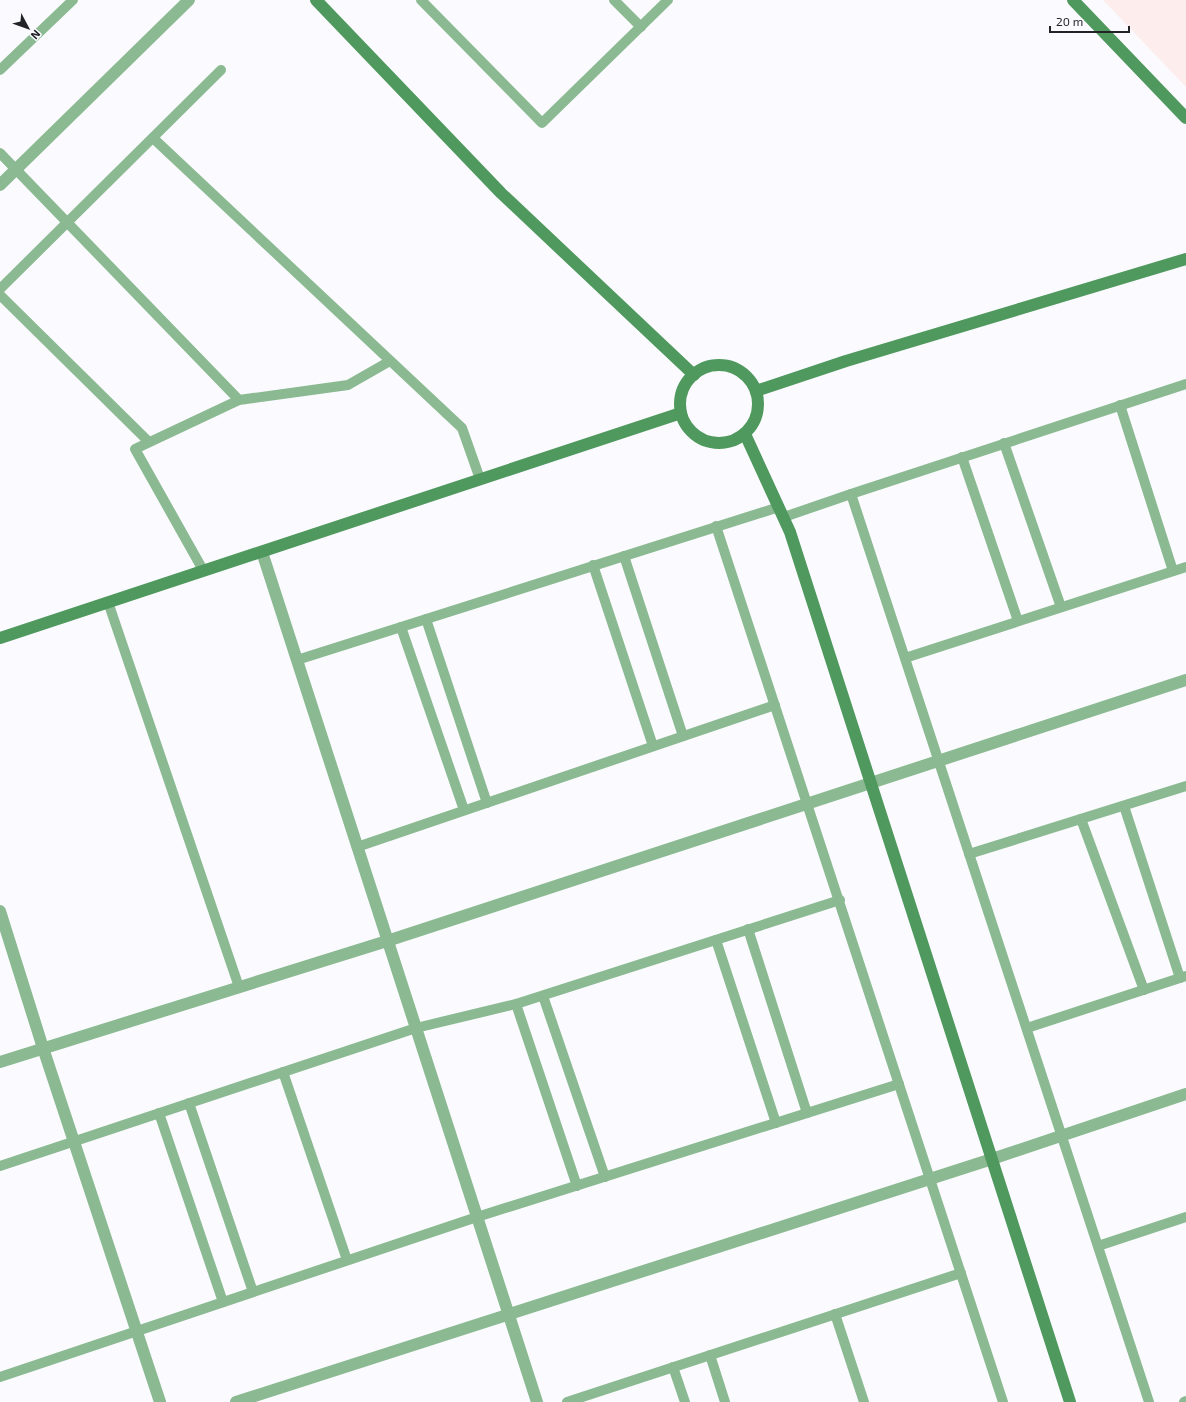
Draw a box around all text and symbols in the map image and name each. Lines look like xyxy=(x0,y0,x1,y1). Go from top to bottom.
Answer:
north arrow xyxy=(8,8,48,48)
scale bar xyxy=(1050,8,1129,34)
text: 20 m xyxy=(1056,14,1083,28)
text: N xyxy=(28,28,43,42)

